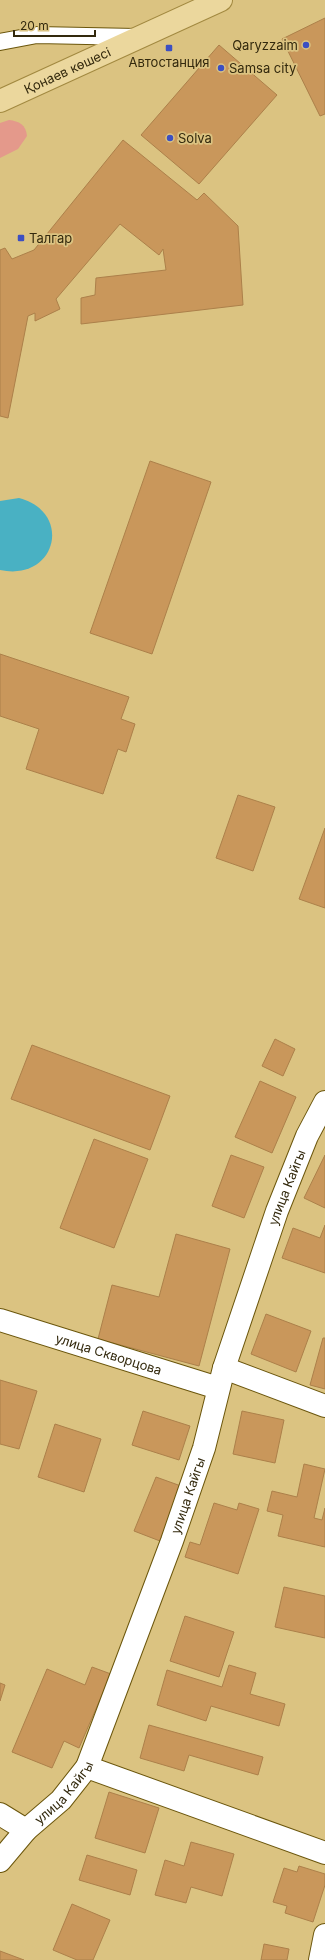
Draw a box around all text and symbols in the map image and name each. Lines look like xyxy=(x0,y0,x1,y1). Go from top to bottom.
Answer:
scale bar xyxy=(14,12,95,38)
text: 20 m xyxy=(20,18,49,33)
place label: Qaryzzaim xyxy=(232,37,298,53)
marker: Qaryzzaim xyxy=(301,40,311,50)
marker: Автостанция xyxy=(164,43,174,53)
street label: Қонаев көшесі xyxy=(21,44,113,97)
place label: Автостанция xyxy=(128,54,210,70)
place label: Samsa city xyxy=(229,60,296,76)
marker: Samsa city xyxy=(216,63,226,73)
place label: Solva xyxy=(178,130,212,146)
marker: Solva xyxy=(165,133,175,143)
place label: Талгар xyxy=(29,230,72,246)
marker: Талгар xyxy=(16,233,26,243)
street label: улица Кайгы xyxy=(265,1147,309,1227)
street label: улица Скворцова xyxy=(54,1330,164,1378)
street label: улица Кайгы xyxy=(167,1455,208,1536)
street label: улица Кайгы xyxy=(31,1759,96,1827)

